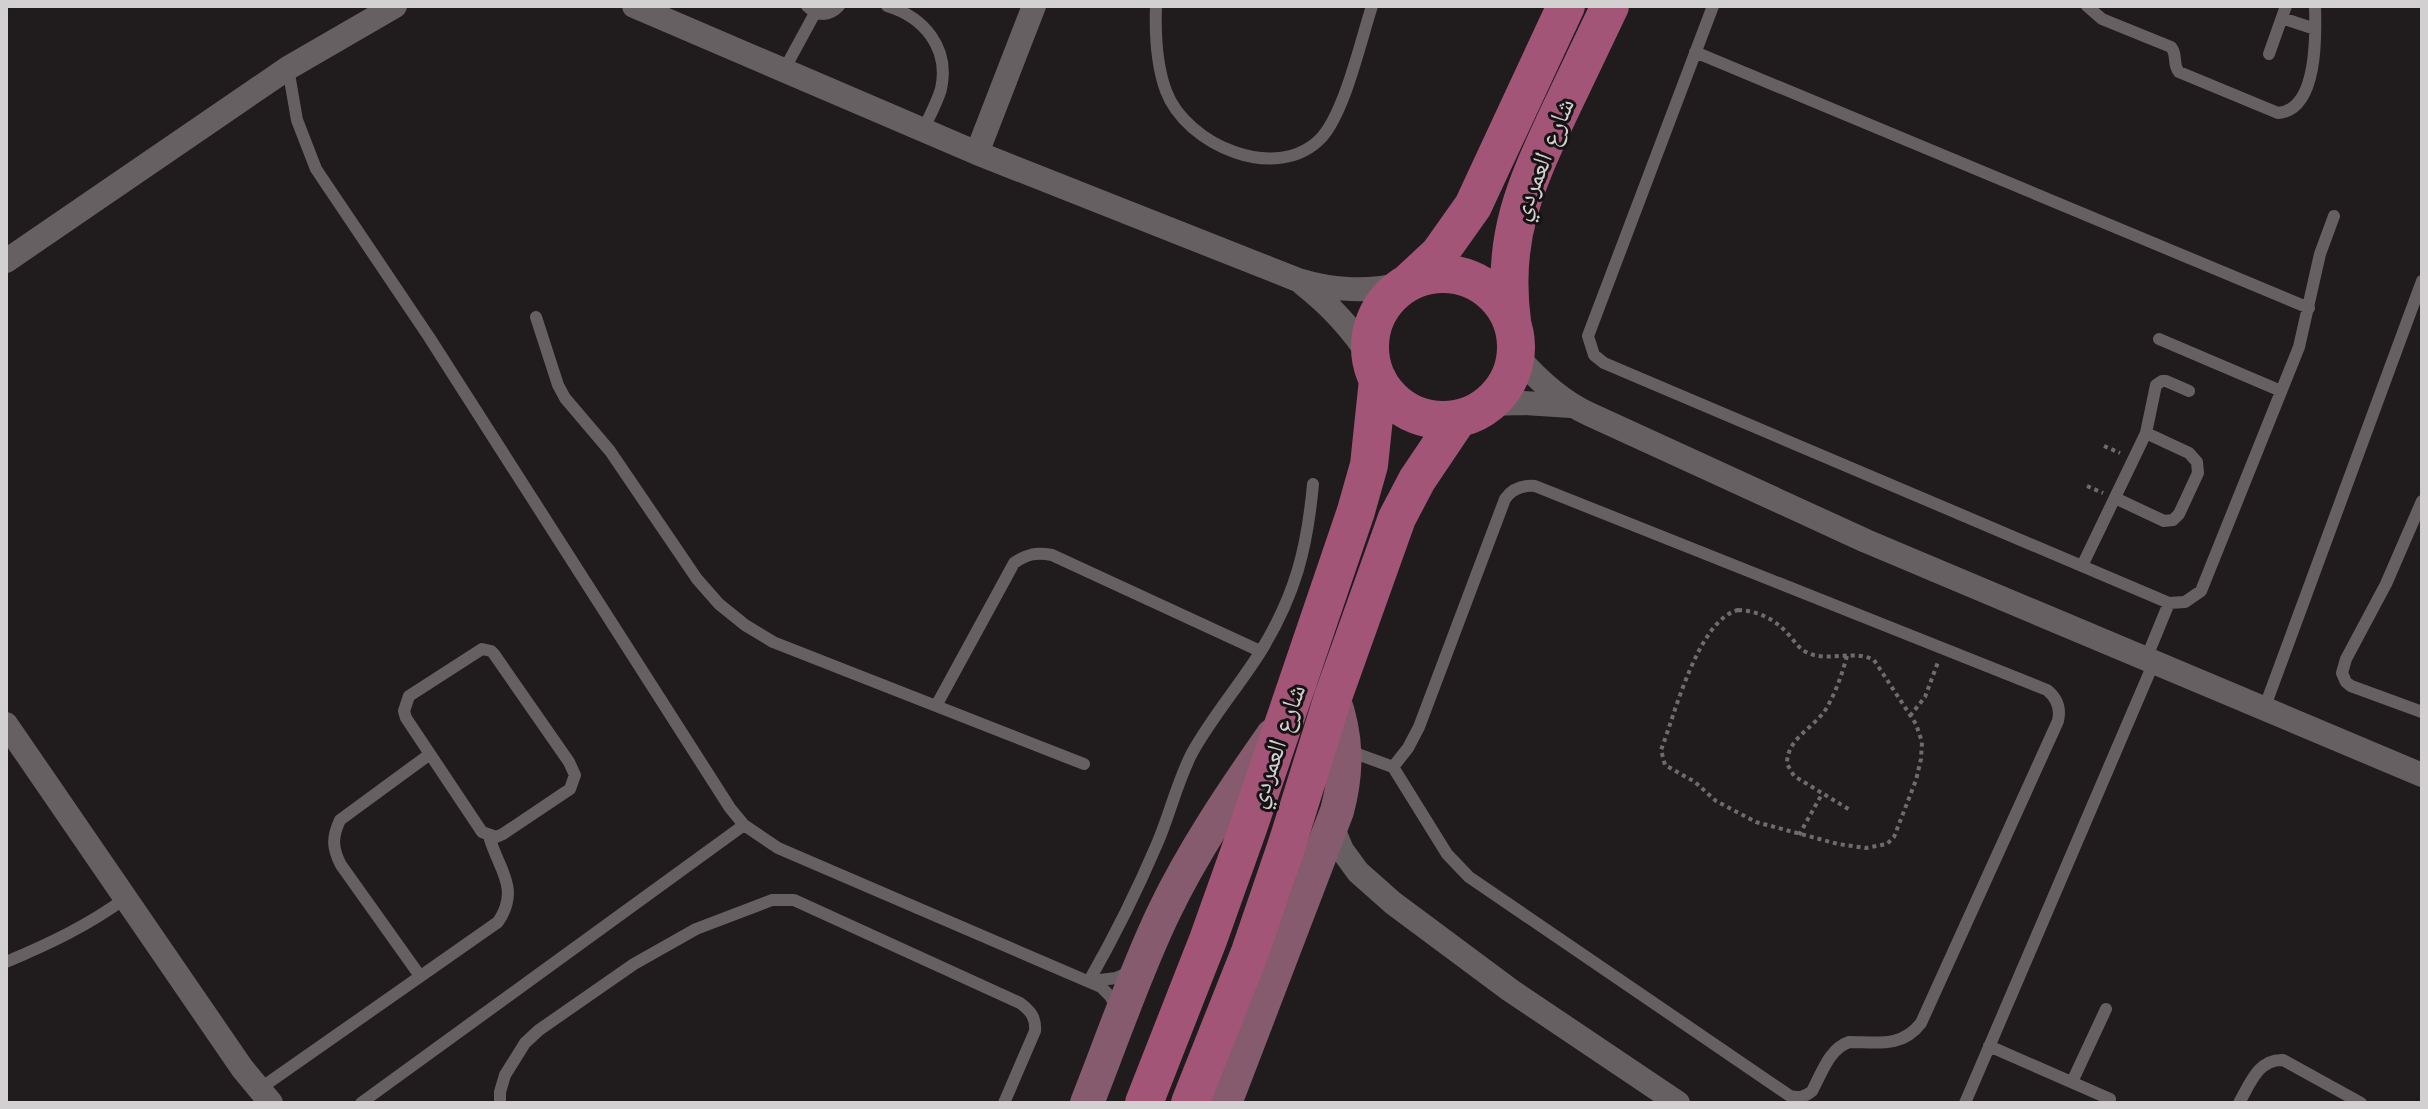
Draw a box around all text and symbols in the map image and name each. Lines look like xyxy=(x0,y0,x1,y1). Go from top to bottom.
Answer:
street label: شارع العمردي xyxy=(1504,94,1585,226)
street label: شارع العمردي xyxy=(1241,680,1316,814)

